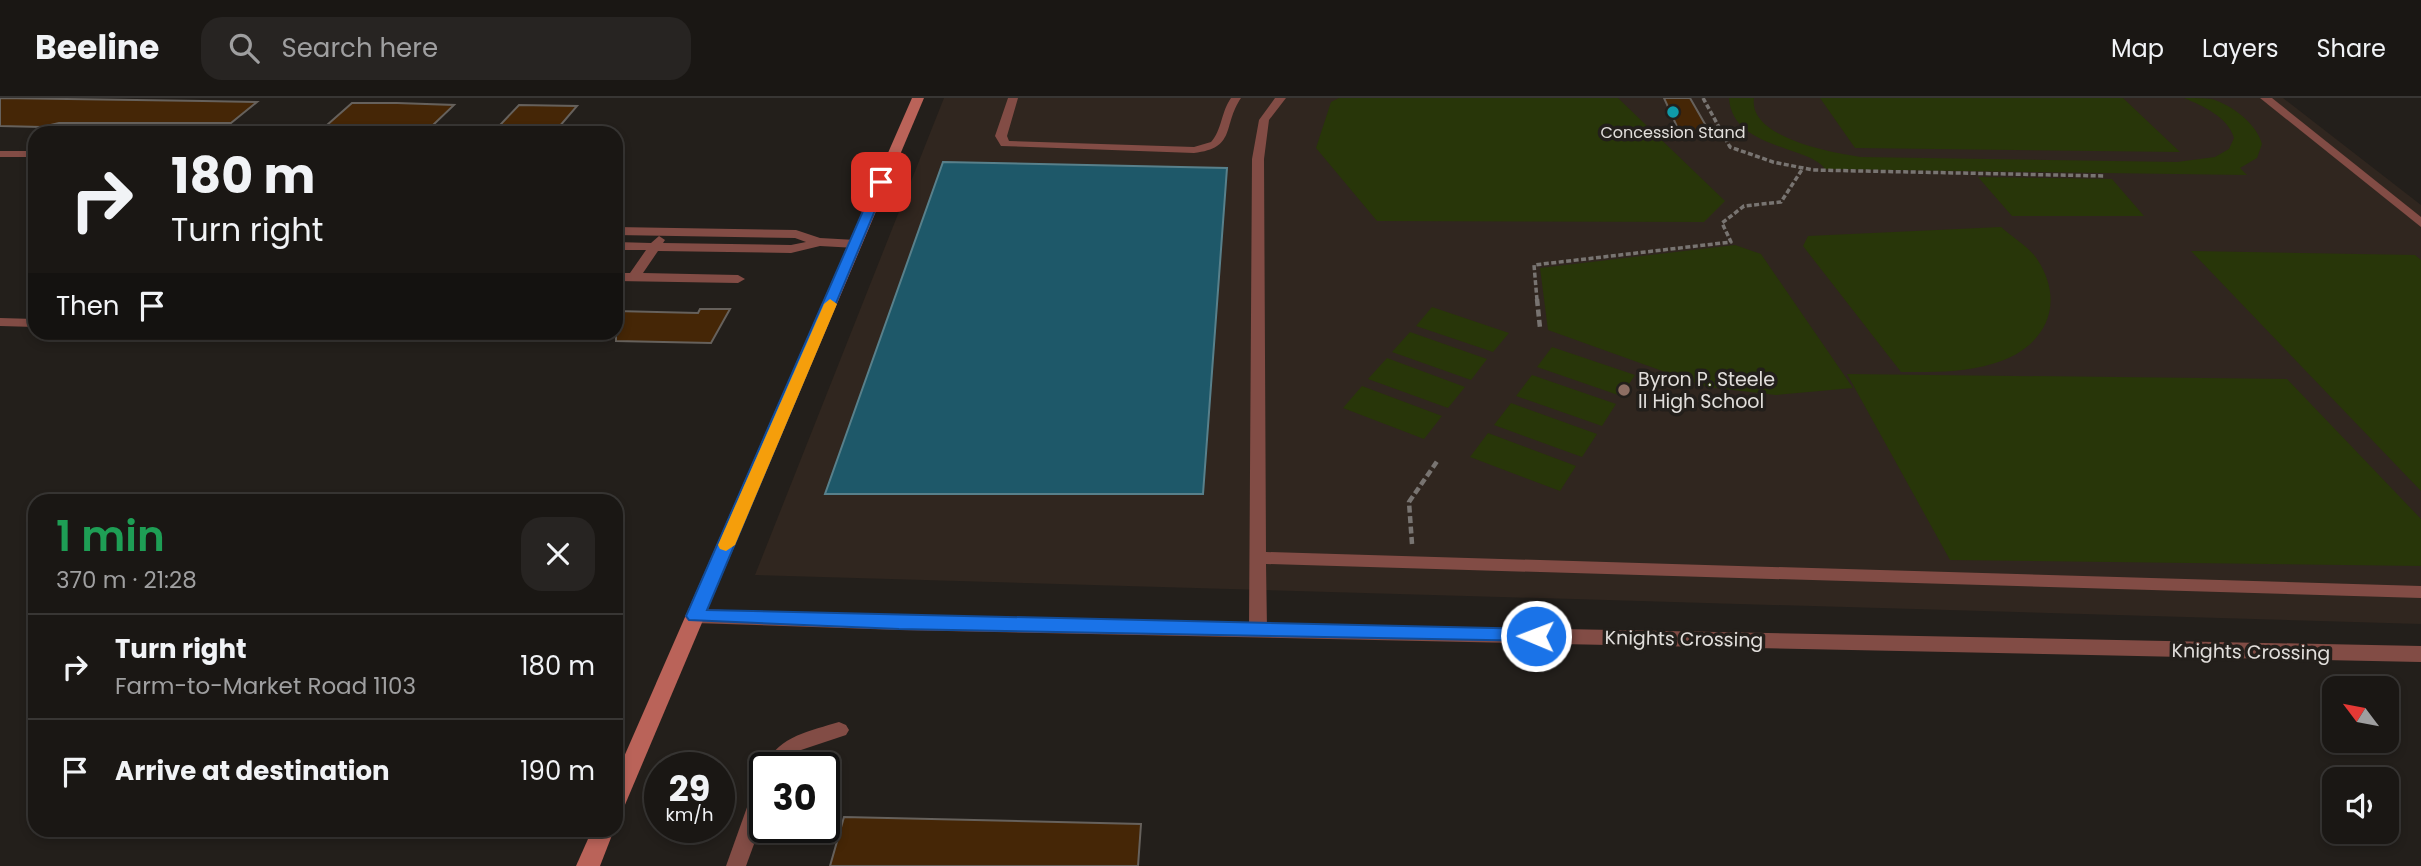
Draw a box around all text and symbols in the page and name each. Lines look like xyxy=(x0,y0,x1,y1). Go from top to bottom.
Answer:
search box xyxy=(201,17,691,80)
text: Beeline xyxy=(35,24,159,71)
icon: search xyxy=(225,29,263,67)
text: Search here xyxy=(281,30,438,66)
text: Map xyxy=(2111,32,2164,65)
text: Layers xyxy=(2202,32,2278,65)
text: Share xyxy=(2316,32,2386,65)
marker: Concession Stand xyxy=(1665,104,1681,120)
place label: Concession Stand xyxy=(1601,121,1745,144)
text: 180 m xyxy=(171,142,315,210)
pin xyxy=(851,152,911,212)
icon: right xyxy=(56,154,147,245)
icon: arrive xyxy=(862,163,900,201)
text: Turn right xyxy=(171,207,323,252)
icon: arrive xyxy=(133,287,171,325)
text: Then xyxy=(56,288,119,324)
place label: Byron P. Steele II High School xyxy=(1638,366,1775,415)
marker: Byron P. Steele II High School xyxy=(1616,382,1632,398)
text: 1 min xyxy=(56,507,165,566)
button: close xyxy=(521,517,595,591)
text: 370 m · 21:28 xyxy=(56,564,197,596)
position arrow xyxy=(1499,599,1573,673)
street label: Knights Crossing xyxy=(1604,624,1764,654)
text: Turn right xyxy=(115,631,247,667)
street label: Knights Crossing xyxy=(2171,637,2331,667)
icon: right xyxy=(56,648,94,686)
text: 180 m xyxy=(520,648,595,684)
text: Farm-to-Market Road 1103 xyxy=(115,670,416,702)
north arrow xyxy=(2322,676,2399,752)
map controls xyxy=(2322,676,2399,844)
speed limit sign: 30 xyxy=(749,752,840,843)
icon: arrive xyxy=(56,753,94,791)
text: Arrive at destination xyxy=(115,753,390,789)
text: 190 m xyxy=(520,753,595,789)
text: 29 xyxy=(669,764,710,813)
button: sound xyxy=(2322,767,2399,844)
text: km/h xyxy=(666,802,713,827)

